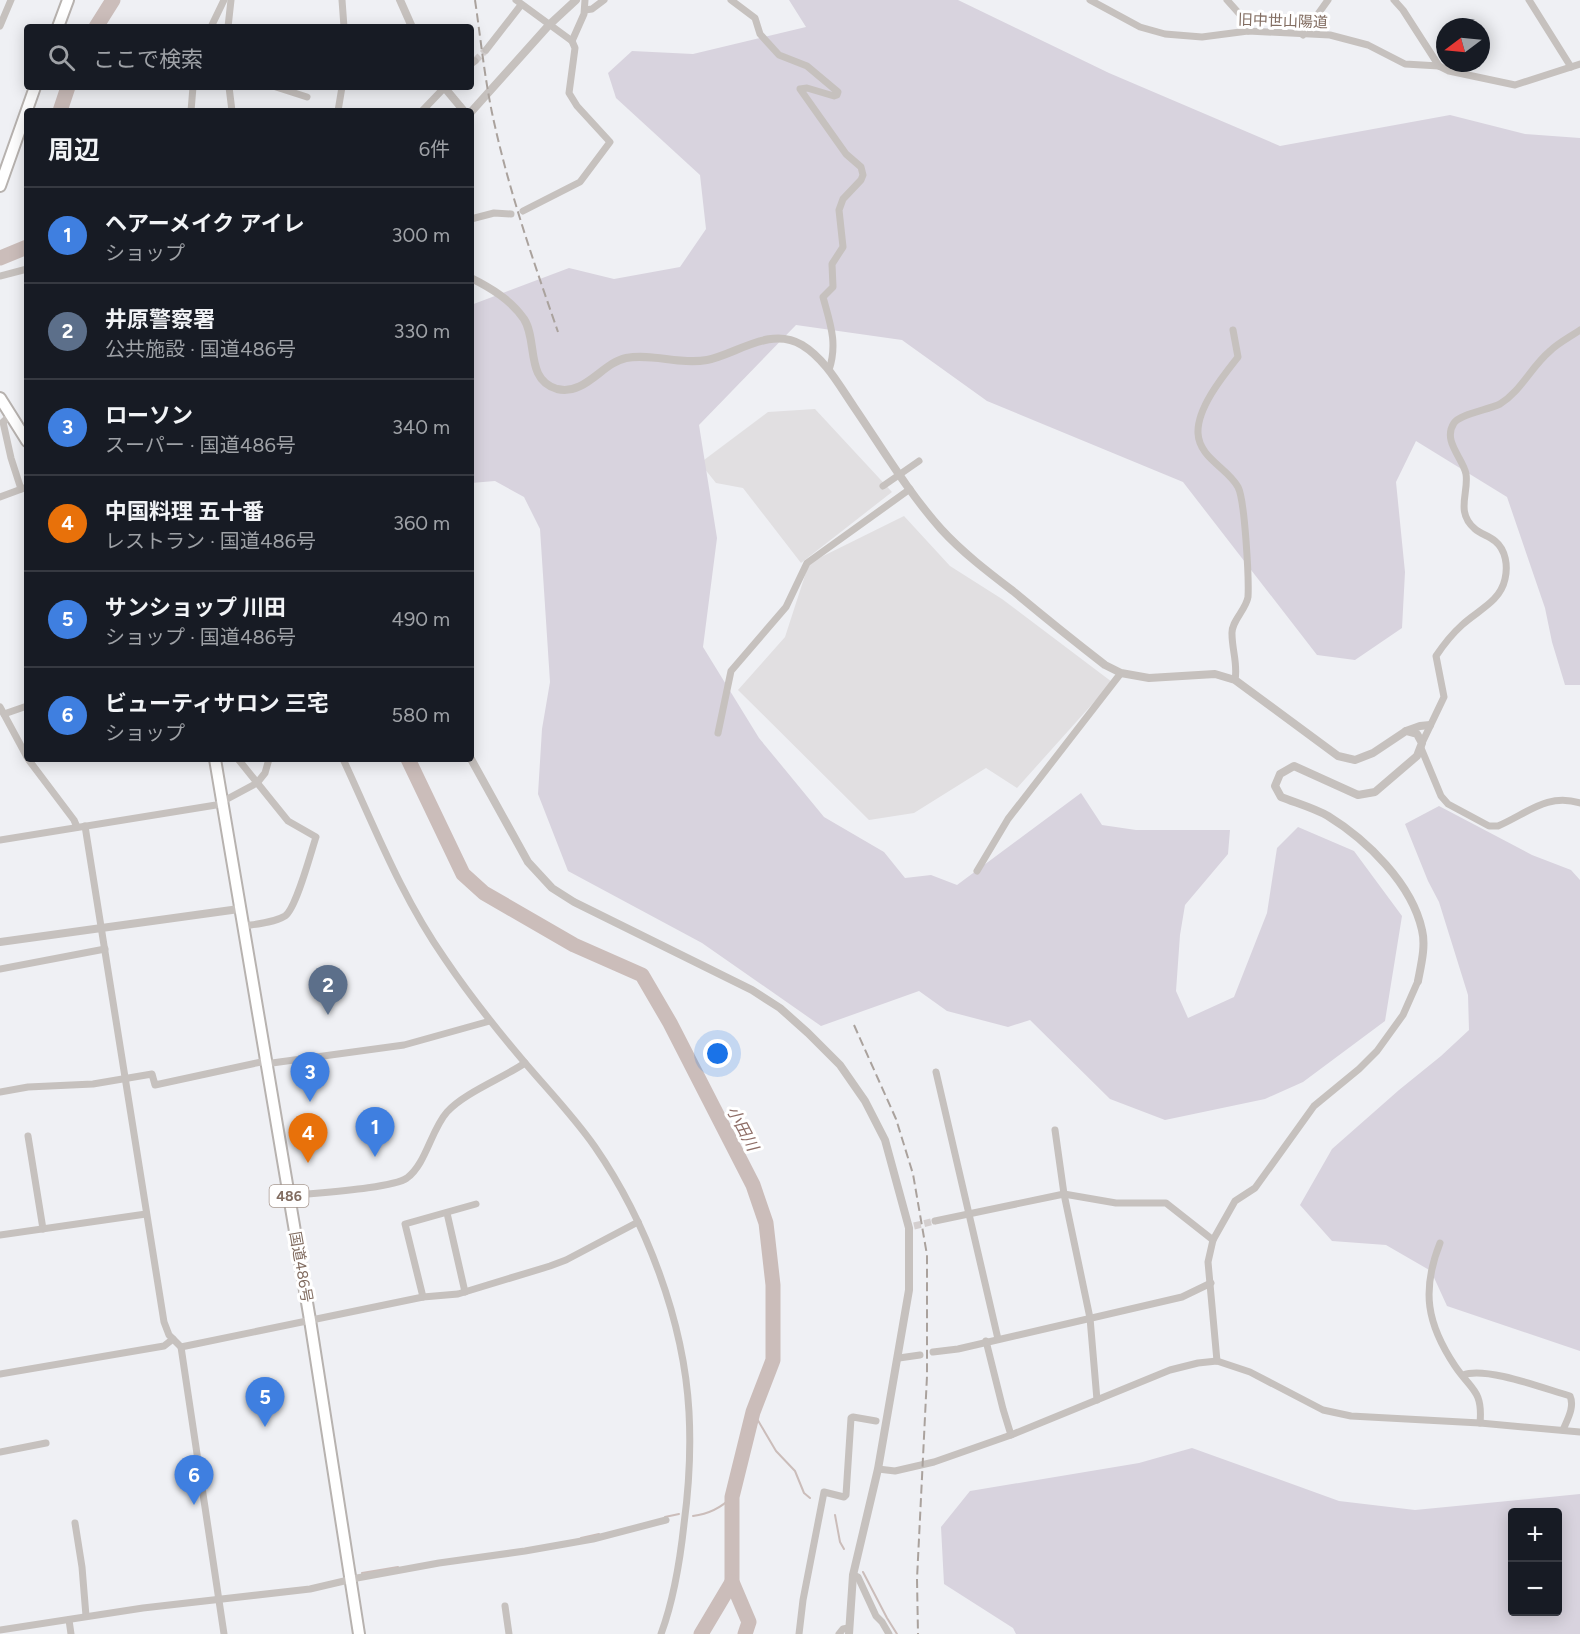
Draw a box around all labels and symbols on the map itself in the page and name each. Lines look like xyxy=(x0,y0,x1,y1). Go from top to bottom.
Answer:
street label: 旧中世山陽道 xyxy=(1238,10,1328,32)
north arrow xyxy=(1436,18,1490,72)
pin: 2 xyxy=(308,966,348,1015)
your location xyxy=(703,1039,732,1068)
pin: 3 xyxy=(290,1052,330,1102)
water label: 小田川 xyxy=(723,1103,763,1156)
pin: 1 xyxy=(356,1108,394,1157)
pin: 4 xyxy=(288,1114,328,1163)
road number: 486 xyxy=(270,1185,308,1207)
street label: 国道486号 xyxy=(286,1230,316,1304)
pin: 5 xyxy=(246,1378,284,1427)
pin: 6 xyxy=(174,1456,214,1505)

